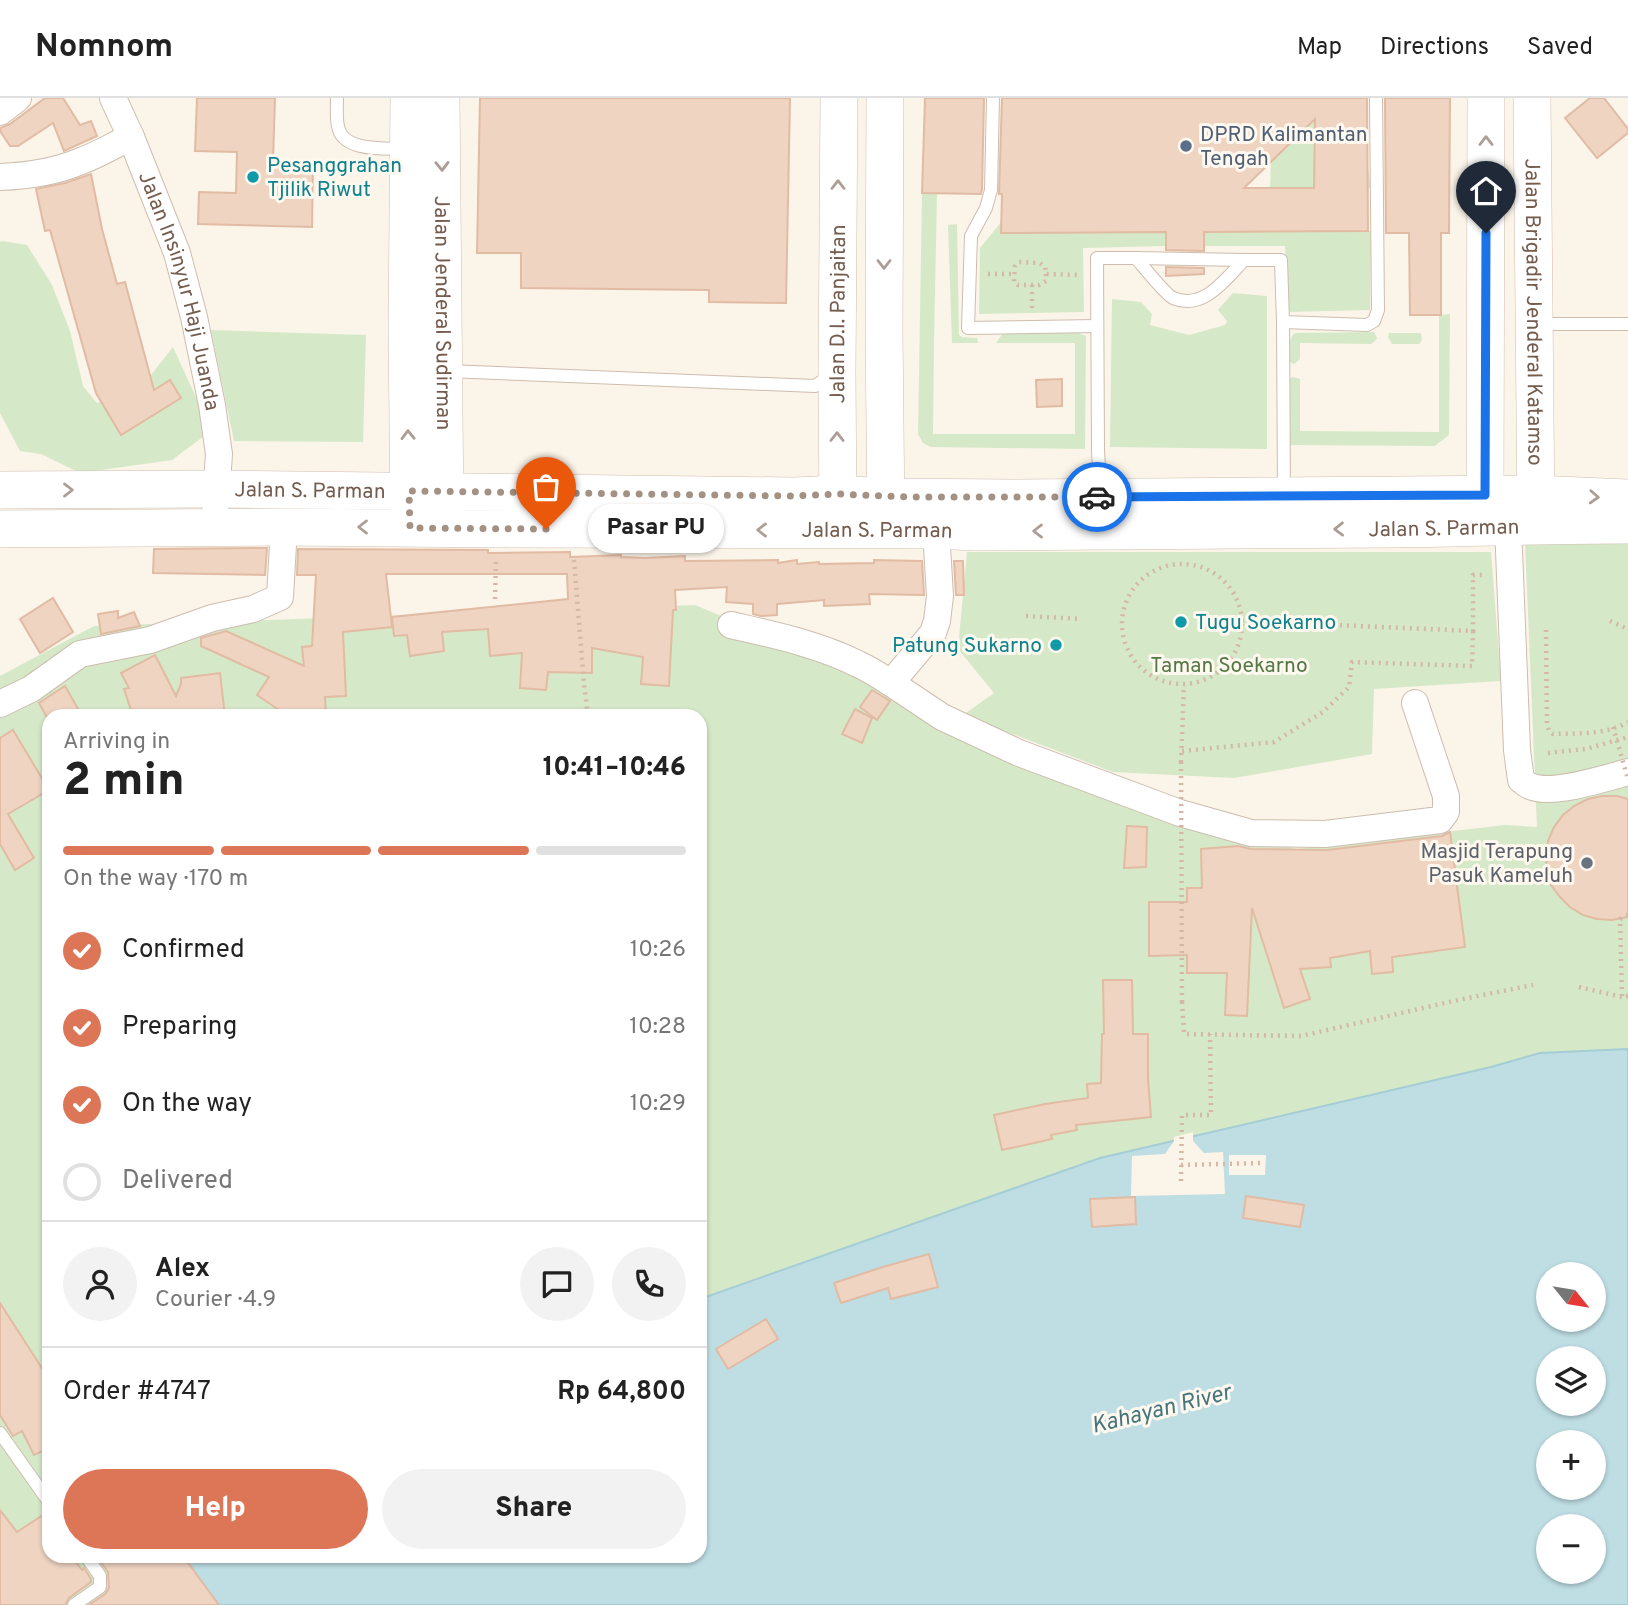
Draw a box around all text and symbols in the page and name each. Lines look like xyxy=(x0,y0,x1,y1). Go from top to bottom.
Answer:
text: Nomnom xyxy=(35,27,173,69)
text: Map xyxy=(1297,33,1342,63)
text: Directions xyxy=(1380,33,1489,63)
text: Saved xyxy=(1527,33,1593,63)
place label: DPRD Kalimantan Tengah xyxy=(1200,122,1368,173)
one-way arrow xyxy=(1478,135,1494,146)
marker: DPRD Kalimantan Tengah xyxy=(1178,138,1194,154)
place label: Pesanggrahan Tjilik Riwut xyxy=(267,153,402,204)
street label: Jalan Brigadir Jenderal Katamso xyxy=(1518,158,1548,466)
one-way arrow xyxy=(434,161,450,172)
pin xyxy=(1456,161,1516,233)
street label: Jalan Insinyur Haji Juanda xyxy=(131,168,225,413)
marker: Pesanggrahan Tjilik Riwut xyxy=(245,169,261,185)
icon: home xyxy=(1467,172,1505,210)
one-way arrow xyxy=(830,180,846,190)
street label: Jalan Jenderal Sudirman xyxy=(427,196,456,430)
street label: Jalan D.I. Panjaitan xyxy=(825,224,853,404)
one-way arrow xyxy=(876,259,892,270)
one-way arrow xyxy=(400,429,416,440)
one-way arrow xyxy=(829,432,845,442)
pin xyxy=(516,457,576,529)
courier xyxy=(1062,462,1132,532)
icon: bag xyxy=(527,468,565,506)
street label: Jalan S. Parman xyxy=(234,477,386,506)
icon: car xyxy=(1078,478,1116,516)
one-way arrow xyxy=(63,482,74,498)
one-way arrow xyxy=(1589,490,1600,505)
callout: Pasar PU xyxy=(588,504,724,554)
text: Pasar PU xyxy=(607,514,705,543)
street label: Jalan S. Parman xyxy=(1368,514,1520,544)
street label: Jalan S. Parman xyxy=(801,518,953,546)
one-way arrow xyxy=(357,519,368,535)
one-way arrow xyxy=(1334,521,1344,537)
one-way arrow xyxy=(756,522,767,538)
one-way arrow xyxy=(1033,523,1043,539)
place label: Tugu Soekarno xyxy=(1195,610,1336,637)
marker: Tugu Soekarno xyxy=(1173,614,1189,630)
place label: Patung Sukarno xyxy=(892,633,1042,660)
marker: Patung Sukarno xyxy=(1048,637,1064,653)
park label: Taman Soekarno xyxy=(1150,653,1308,680)
text: Arriving in xyxy=(63,728,170,757)
text: 10:41–10:46 xyxy=(543,752,686,785)
text: 2 min xyxy=(63,753,185,812)
place label: Masjid Terapung Pasuk Kameluh xyxy=(1421,839,1573,890)
marker: Masjid Terapung Pasuk Kameluh xyxy=(1579,855,1595,871)
text: On the way · 170 m xyxy=(63,865,248,894)
icon: check xyxy=(63,932,101,970)
text: Confirmed xyxy=(122,934,245,967)
text: 10:26 xyxy=(630,936,686,965)
icon: check xyxy=(63,1009,101,1047)
text: Preparing xyxy=(122,1011,237,1044)
text: 10:28 xyxy=(629,1013,686,1042)
icon: check xyxy=(63,1086,101,1124)
text: On the way xyxy=(122,1088,252,1121)
text: 10:29 xyxy=(630,1090,686,1119)
text: Delivered xyxy=(122,1165,233,1198)
button: person xyxy=(63,1247,137,1321)
button: chat xyxy=(520,1247,594,1321)
button: phone xyxy=(612,1247,686,1321)
text: Alex xyxy=(155,1253,210,1286)
north arrow xyxy=(1536,1262,1606,1332)
map controls xyxy=(1536,1262,1606,1584)
text: Courier · 4.9 xyxy=(155,1286,276,1315)
button: layers xyxy=(1536,1346,1606,1416)
text: Order #4747 xyxy=(63,1376,211,1409)
text: Rp 64,800 xyxy=(557,1376,686,1409)
water label: Kahayan River xyxy=(1089,1379,1237,1442)
button: + xyxy=(1536,1430,1606,1500)
button: Help xyxy=(63,1469,368,1549)
button: Share xyxy=(382,1469,686,1549)
button: − xyxy=(1536,1514,1606,1584)

